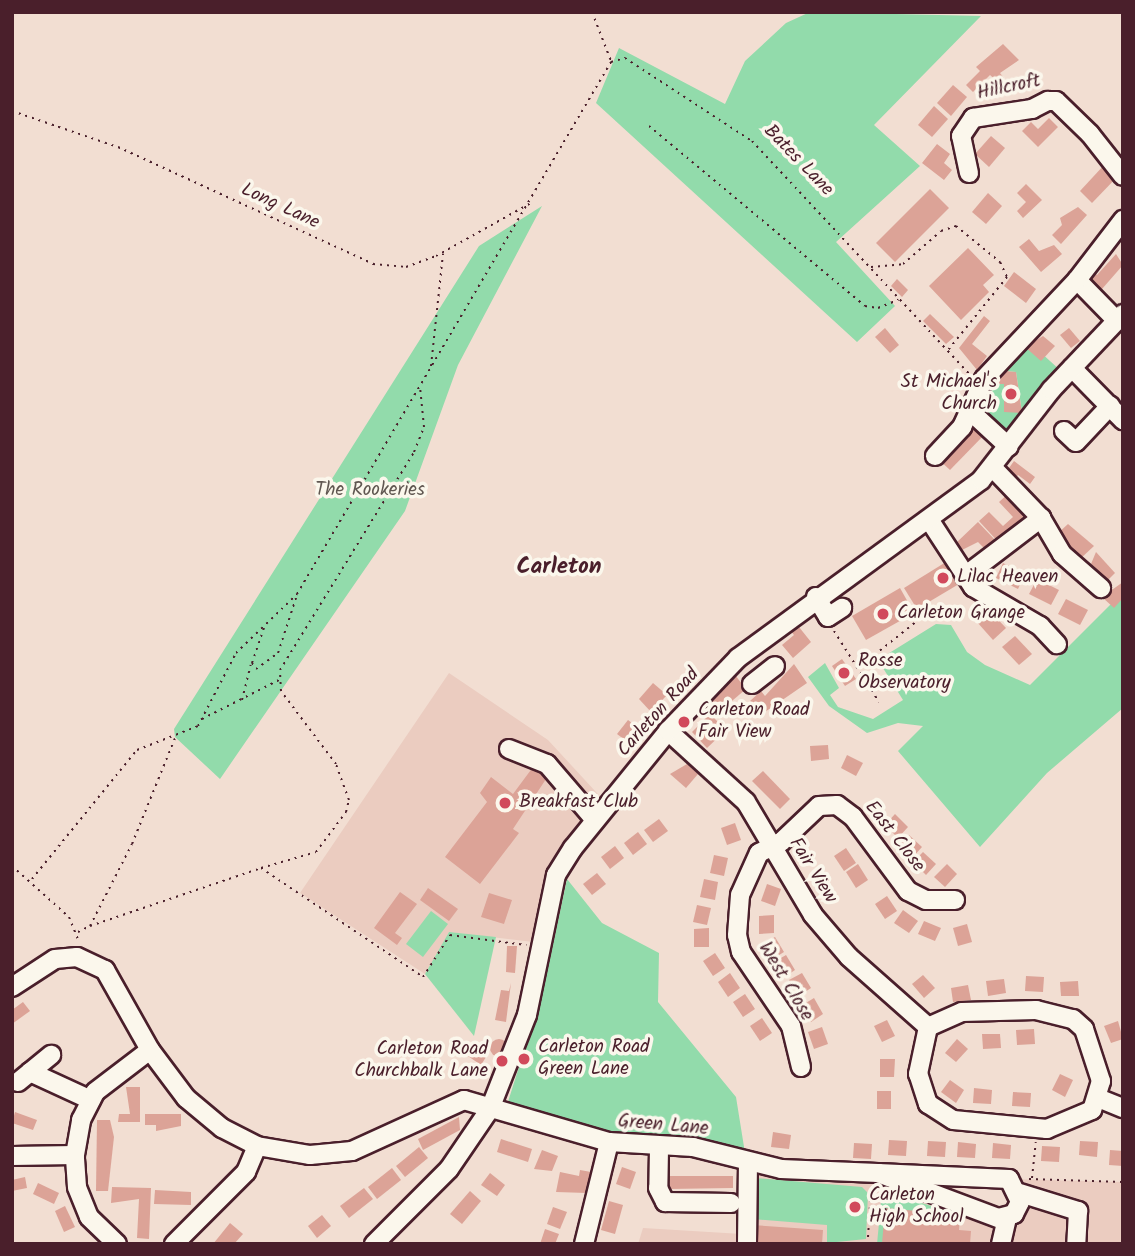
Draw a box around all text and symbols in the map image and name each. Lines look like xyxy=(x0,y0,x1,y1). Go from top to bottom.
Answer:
street label: Hillcroft xyxy=(975,70,1043,106)
street label: Bates Lane xyxy=(758,120,838,202)
street label: Long Lane xyxy=(237,179,323,235)
place label: St Michael's Church xyxy=(901,372,997,416)
marker: St Michael's Church xyxy=(1003,386,1019,402)
park label: The Rookeries xyxy=(315,480,425,502)
district label: Carleton xyxy=(516,553,602,581)
place label: Lilac Heaven xyxy=(957,567,1058,589)
marker: Lilac Heaven xyxy=(935,570,951,586)
place label: Carleton Grange xyxy=(897,603,1025,625)
marker: Carleton Grange xyxy=(875,606,891,622)
place label: Rosse Observatory xyxy=(858,651,951,695)
street label: Carleton Road xyxy=(613,664,705,762)
marker: Rosse Observatory xyxy=(836,665,852,681)
place label: Carleton Road Fair View xyxy=(698,700,810,744)
marker: Carleton Road Fair View xyxy=(676,714,692,730)
place label: Breakfast Club xyxy=(519,792,638,814)
marker: Breakfast Club xyxy=(497,795,513,811)
street label: East Close xyxy=(859,797,929,877)
street label: Fair View xyxy=(783,834,841,908)
street label: West Close xyxy=(753,939,817,1025)
place label: Carleton Road Green Lane xyxy=(538,1037,650,1081)
place label: Carleton Road Churchbalk Lane xyxy=(354,1039,488,1083)
marker: Carleton Road Green Lane xyxy=(516,1051,532,1067)
marker: Carleton Road Churchbalk Lane xyxy=(494,1053,510,1069)
street label: Green Lane xyxy=(617,1111,709,1141)
place label: Carleton High School xyxy=(869,1185,964,1229)
marker: Carleton High School xyxy=(847,1199,863,1215)

